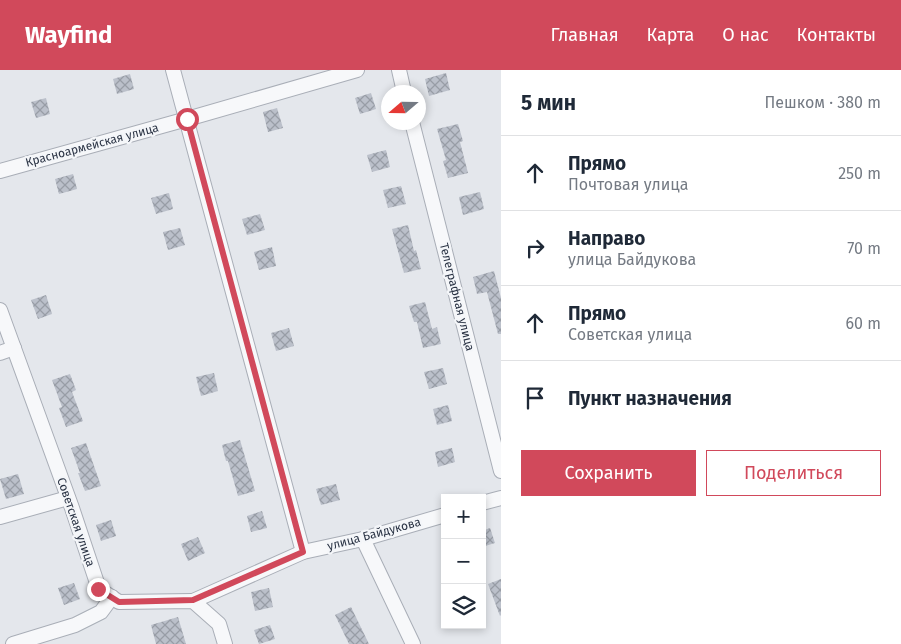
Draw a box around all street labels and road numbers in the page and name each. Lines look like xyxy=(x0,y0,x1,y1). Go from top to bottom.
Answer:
street label: Красноармейская улица xyxy=(24,120,160,170)
street label: Телеграфная улица xyxy=(437,242,477,352)
street label: Советская улица xyxy=(54,476,98,568)
street label: улица Байдукова xyxy=(326,515,422,553)

